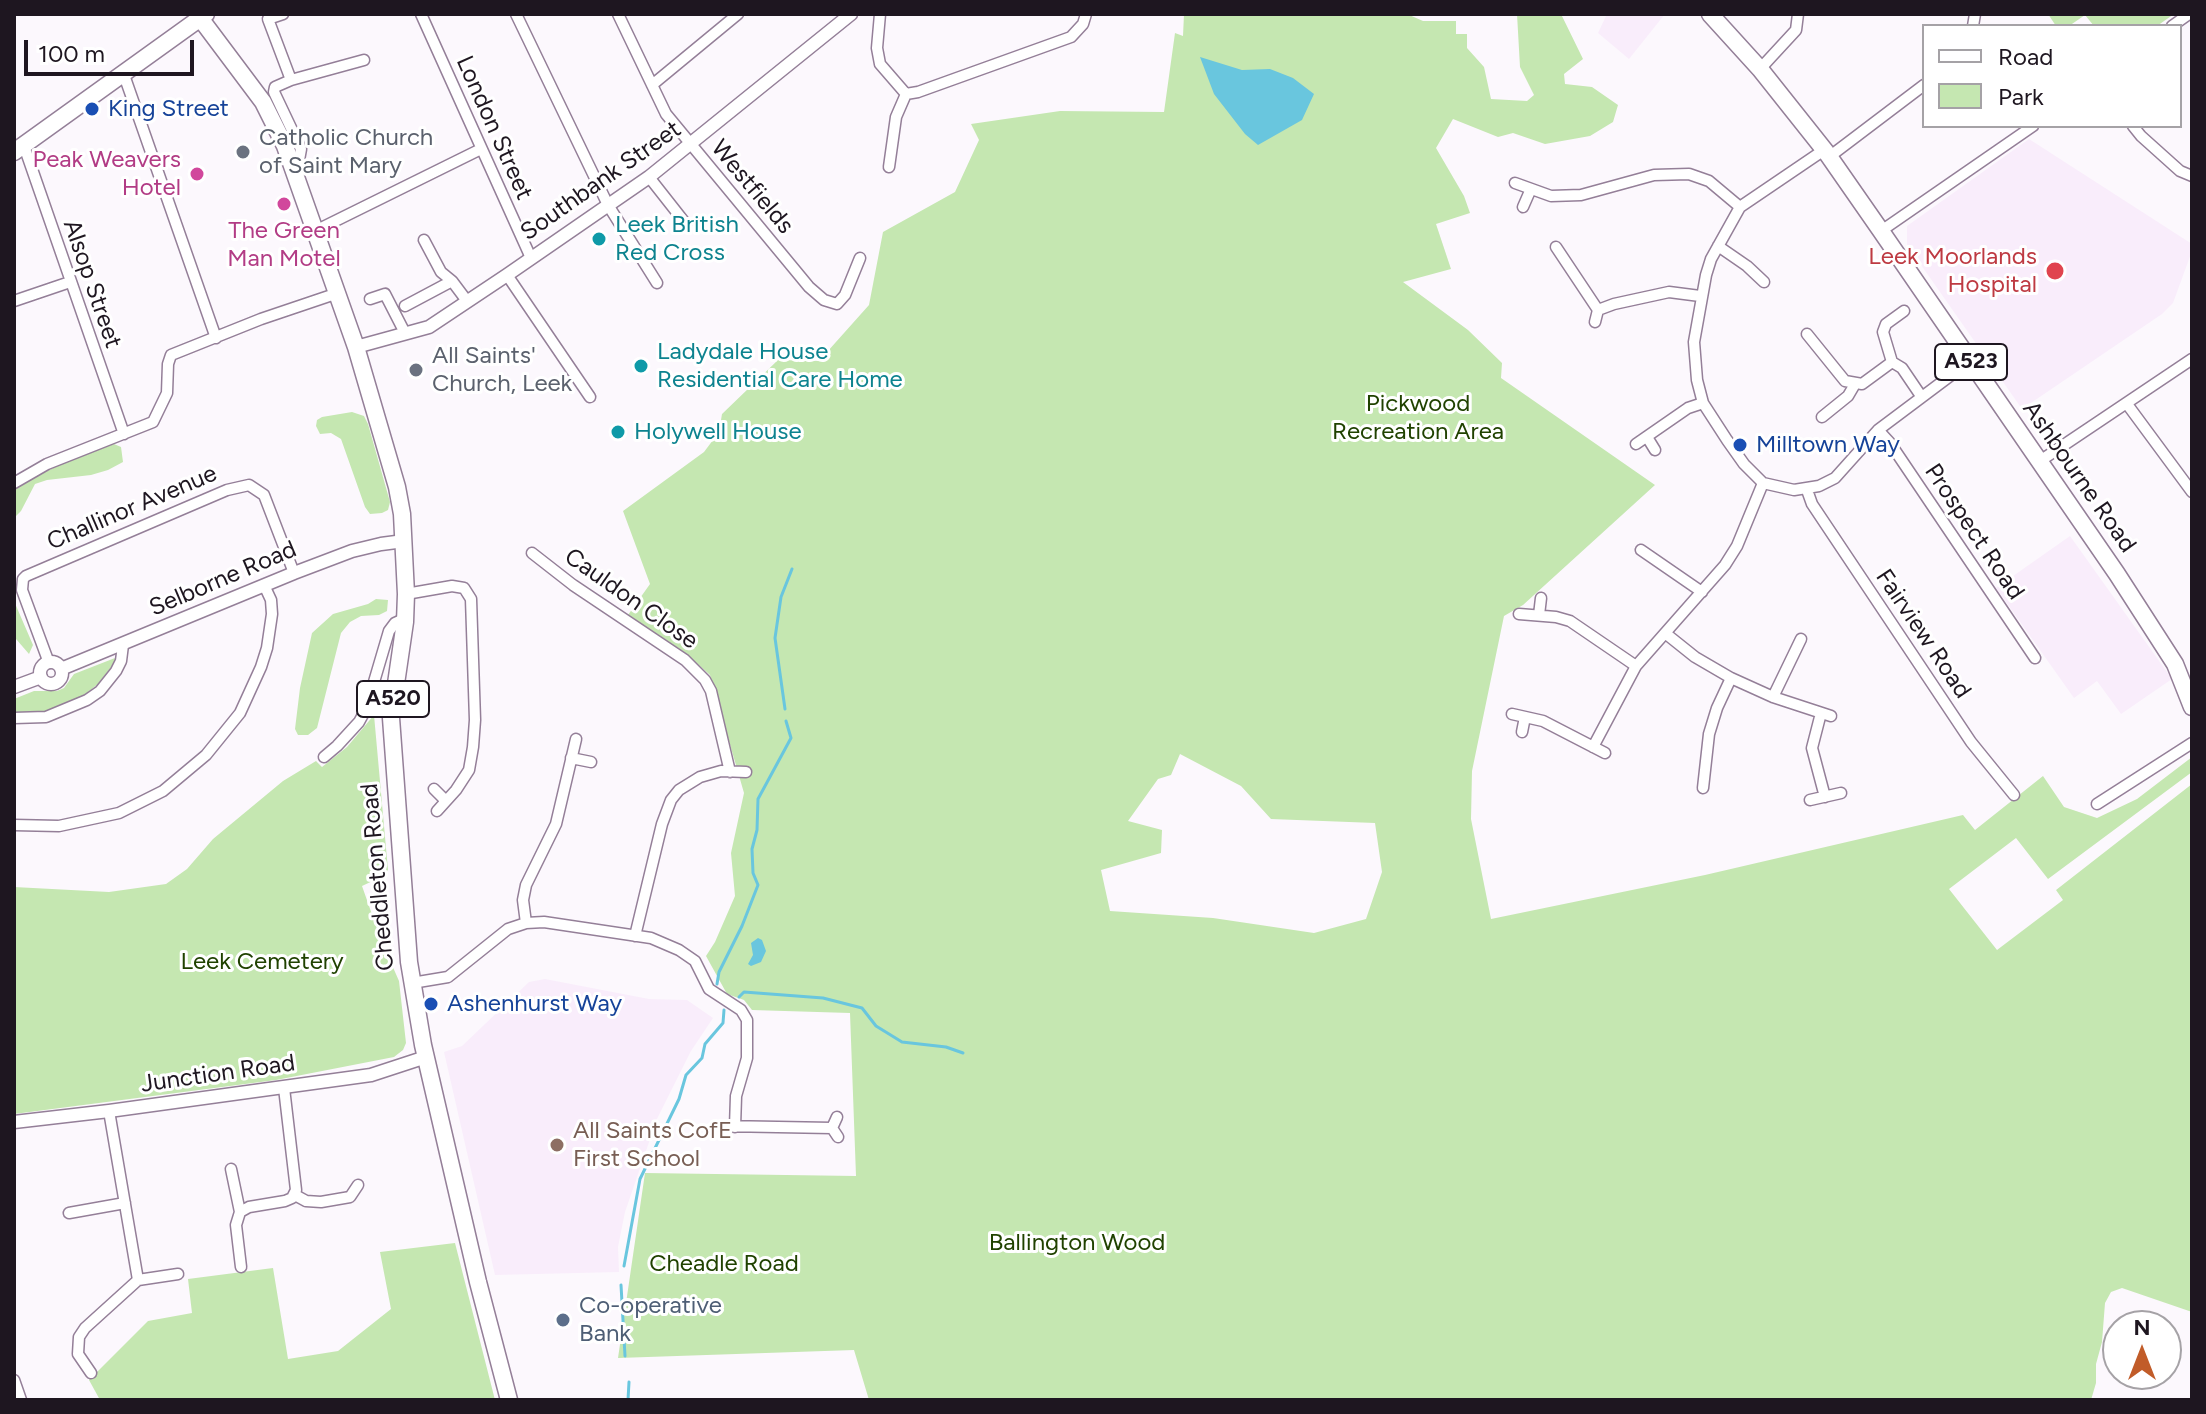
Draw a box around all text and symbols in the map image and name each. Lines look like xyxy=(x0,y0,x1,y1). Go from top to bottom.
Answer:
scale bar xyxy=(28,24,198,74)
legend xyxy=(1922,24,2182,128)
text: 100 m xyxy=(38,39,105,68)
text: Road xyxy=(1998,42,2053,71)
street label: London Street xyxy=(449,52,539,204)
text: Park xyxy=(1998,82,2044,111)
place label: King Street xyxy=(108,95,229,123)
marker: King Street xyxy=(83,100,101,118)
street label: Southbank Street xyxy=(515,115,687,247)
place label: Catholic Church of Saint Mary xyxy=(259,124,433,180)
street label: Westfields xyxy=(704,134,800,240)
marker: Catholic Church of Saint Mary xyxy=(234,143,252,161)
place label: Peak Weavers Hotel xyxy=(33,146,181,202)
marker: Peak Weavers Hotel xyxy=(188,165,206,183)
marker: The Green Man Motel xyxy=(275,195,293,213)
place label: Leek British Red Cross xyxy=(615,211,739,267)
street label: Alsop Street xyxy=(57,216,127,352)
place label: The Green Man Motel xyxy=(227,217,341,273)
marker: Leek British Red Cross xyxy=(590,230,608,248)
place label: Leek Moorlands Hospital xyxy=(1868,243,2037,299)
marker: Leek Moorlands Hospital xyxy=(2044,260,2066,282)
place label: Ladydale House Residential Care Home xyxy=(657,338,903,394)
place label: All Saints' Church, Leek xyxy=(432,342,572,398)
road number: A523 xyxy=(1935,344,2007,380)
marker: Ladydale House Residential Care Home xyxy=(632,357,650,375)
marker: All Saints' Church, Leek xyxy=(407,361,425,379)
park label: Pickwood Recreation Area xyxy=(1332,390,1504,446)
street label: Ashbourne Road xyxy=(2016,396,2142,558)
place label: Holywell House xyxy=(634,418,802,446)
marker: Holywell House xyxy=(609,423,627,441)
place label: Milltown Way xyxy=(1756,431,1900,459)
marker: Milltown Way xyxy=(1731,436,1749,454)
street label: Challinor Avenue xyxy=(43,459,221,557)
street label: Prospect Road xyxy=(1918,459,2030,605)
street label: Selborne Road xyxy=(145,535,301,623)
street label: Cauldon Close xyxy=(559,542,703,656)
street label: Fairview Road xyxy=(1869,564,1977,704)
road number: A520 xyxy=(357,681,429,717)
street label: Cheddleton Road xyxy=(355,782,401,972)
park label: Leek Cemetery xyxy=(180,948,344,976)
place label: Ashenhurst Way xyxy=(447,990,622,1018)
marker: Ashenhurst Way xyxy=(422,995,440,1013)
street label: Junction Road xyxy=(139,1049,297,1099)
place label: All Saints CofE First School xyxy=(573,1117,732,1173)
marker: All Saints CofE First School xyxy=(548,1136,566,1154)
park label: Ballington Wood xyxy=(989,1229,1165,1257)
park label: Cheadle Road xyxy=(649,1250,799,1278)
place label: Co-operative Bank xyxy=(579,1292,722,1348)
north arrow xyxy=(2102,1310,2182,1390)
marker: Co-operative Bank xyxy=(554,1311,572,1329)
text: N xyxy=(2133,1314,2151,1341)

